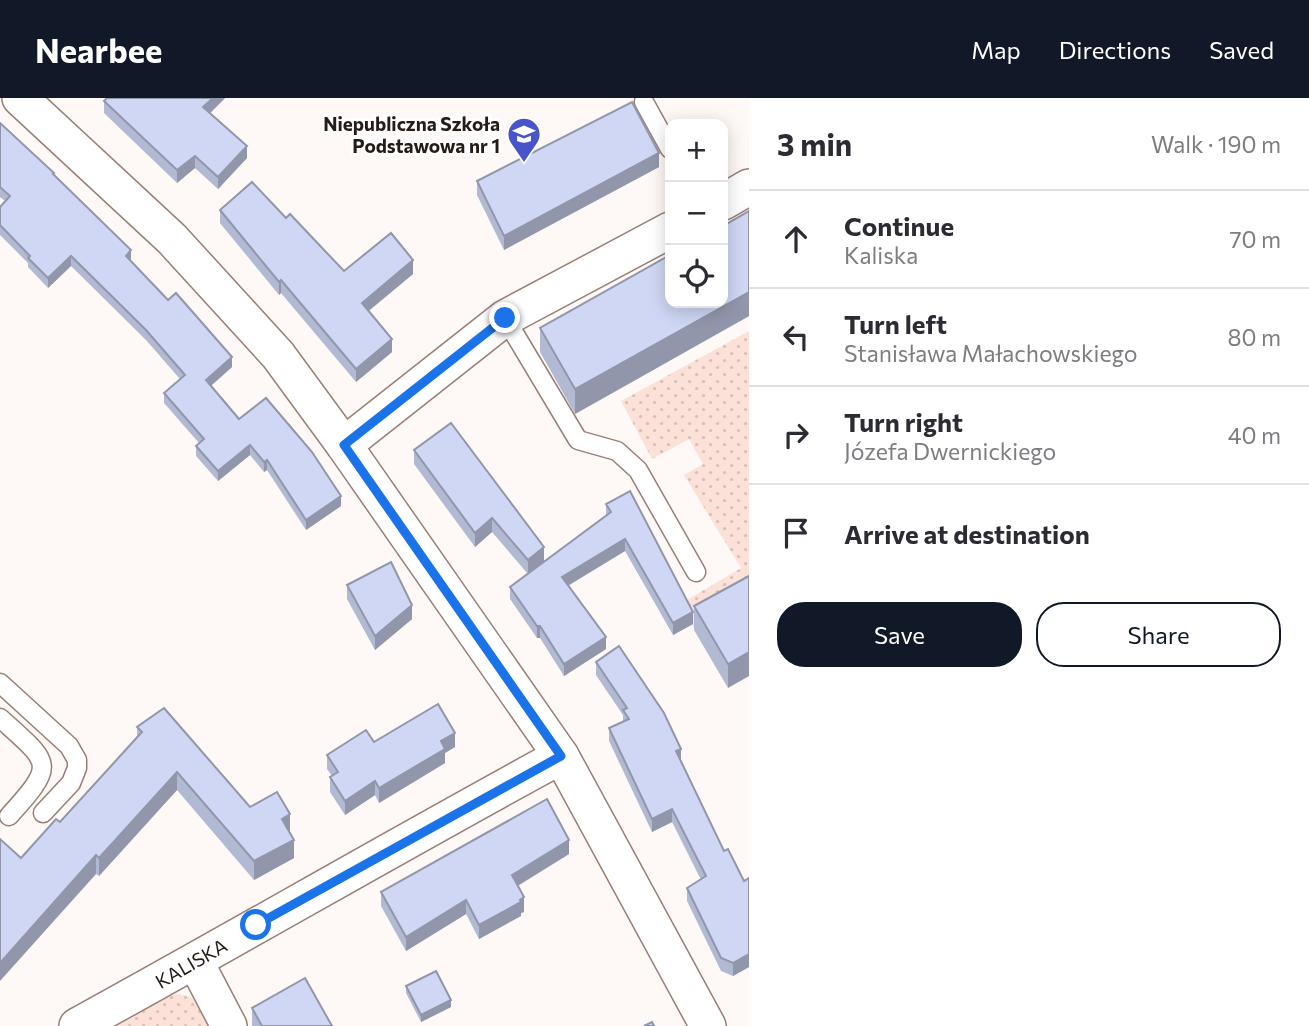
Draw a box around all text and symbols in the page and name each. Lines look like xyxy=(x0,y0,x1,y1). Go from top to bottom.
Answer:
text: Nearbee xyxy=(35,29,162,70)
text: Map xyxy=(971,35,1021,64)
text: Directions xyxy=(1059,35,1171,64)
text: Saved xyxy=(1209,35,1274,64)
place label: Niepubliczna Szkoła Podstawowa nr 1 xyxy=(323,112,500,157)
school or university icon: Niepubliczna Szkoła Podstawowa nr 1 xyxy=(505,115,543,164)
map controls xyxy=(665,119,728,308)
button: + xyxy=(665,119,728,182)
text: 3 min xyxy=(777,125,852,162)
text: Walk · 190 m xyxy=(1151,130,1281,158)
button: − xyxy=(665,182,728,245)
text: Continue xyxy=(844,210,954,241)
icon: ahead xyxy=(777,220,815,258)
text: 70 m xyxy=(1229,225,1281,253)
text: Kaliska xyxy=(844,241,918,269)
button: locate xyxy=(665,245,728,308)
route end xyxy=(489,302,520,333)
text: Turn left xyxy=(844,308,947,339)
icon: left xyxy=(777,318,815,356)
text: 80 m xyxy=(1228,323,1281,351)
text: Stanisława Małachowskiego xyxy=(844,339,1138,367)
text: Turn right xyxy=(844,406,963,437)
icon: right xyxy=(777,416,815,454)
text: 40 m xyxy=(1228,421,1281,449)
text: Józefa Dwernickiego xyxy=(844,437,1056,465)
icon: arrive xyxy=(777,514,815,552)
text: Arrive at destination xyxy=(844,518,1090,549)
button: Save xyxy=(777,602,1022,667)
button: Share xyxy=(1036,602,1281,667)
route start xyxy=(240,909,271,940)
street label: KALISKA xyxy=(151,933,231,993)

